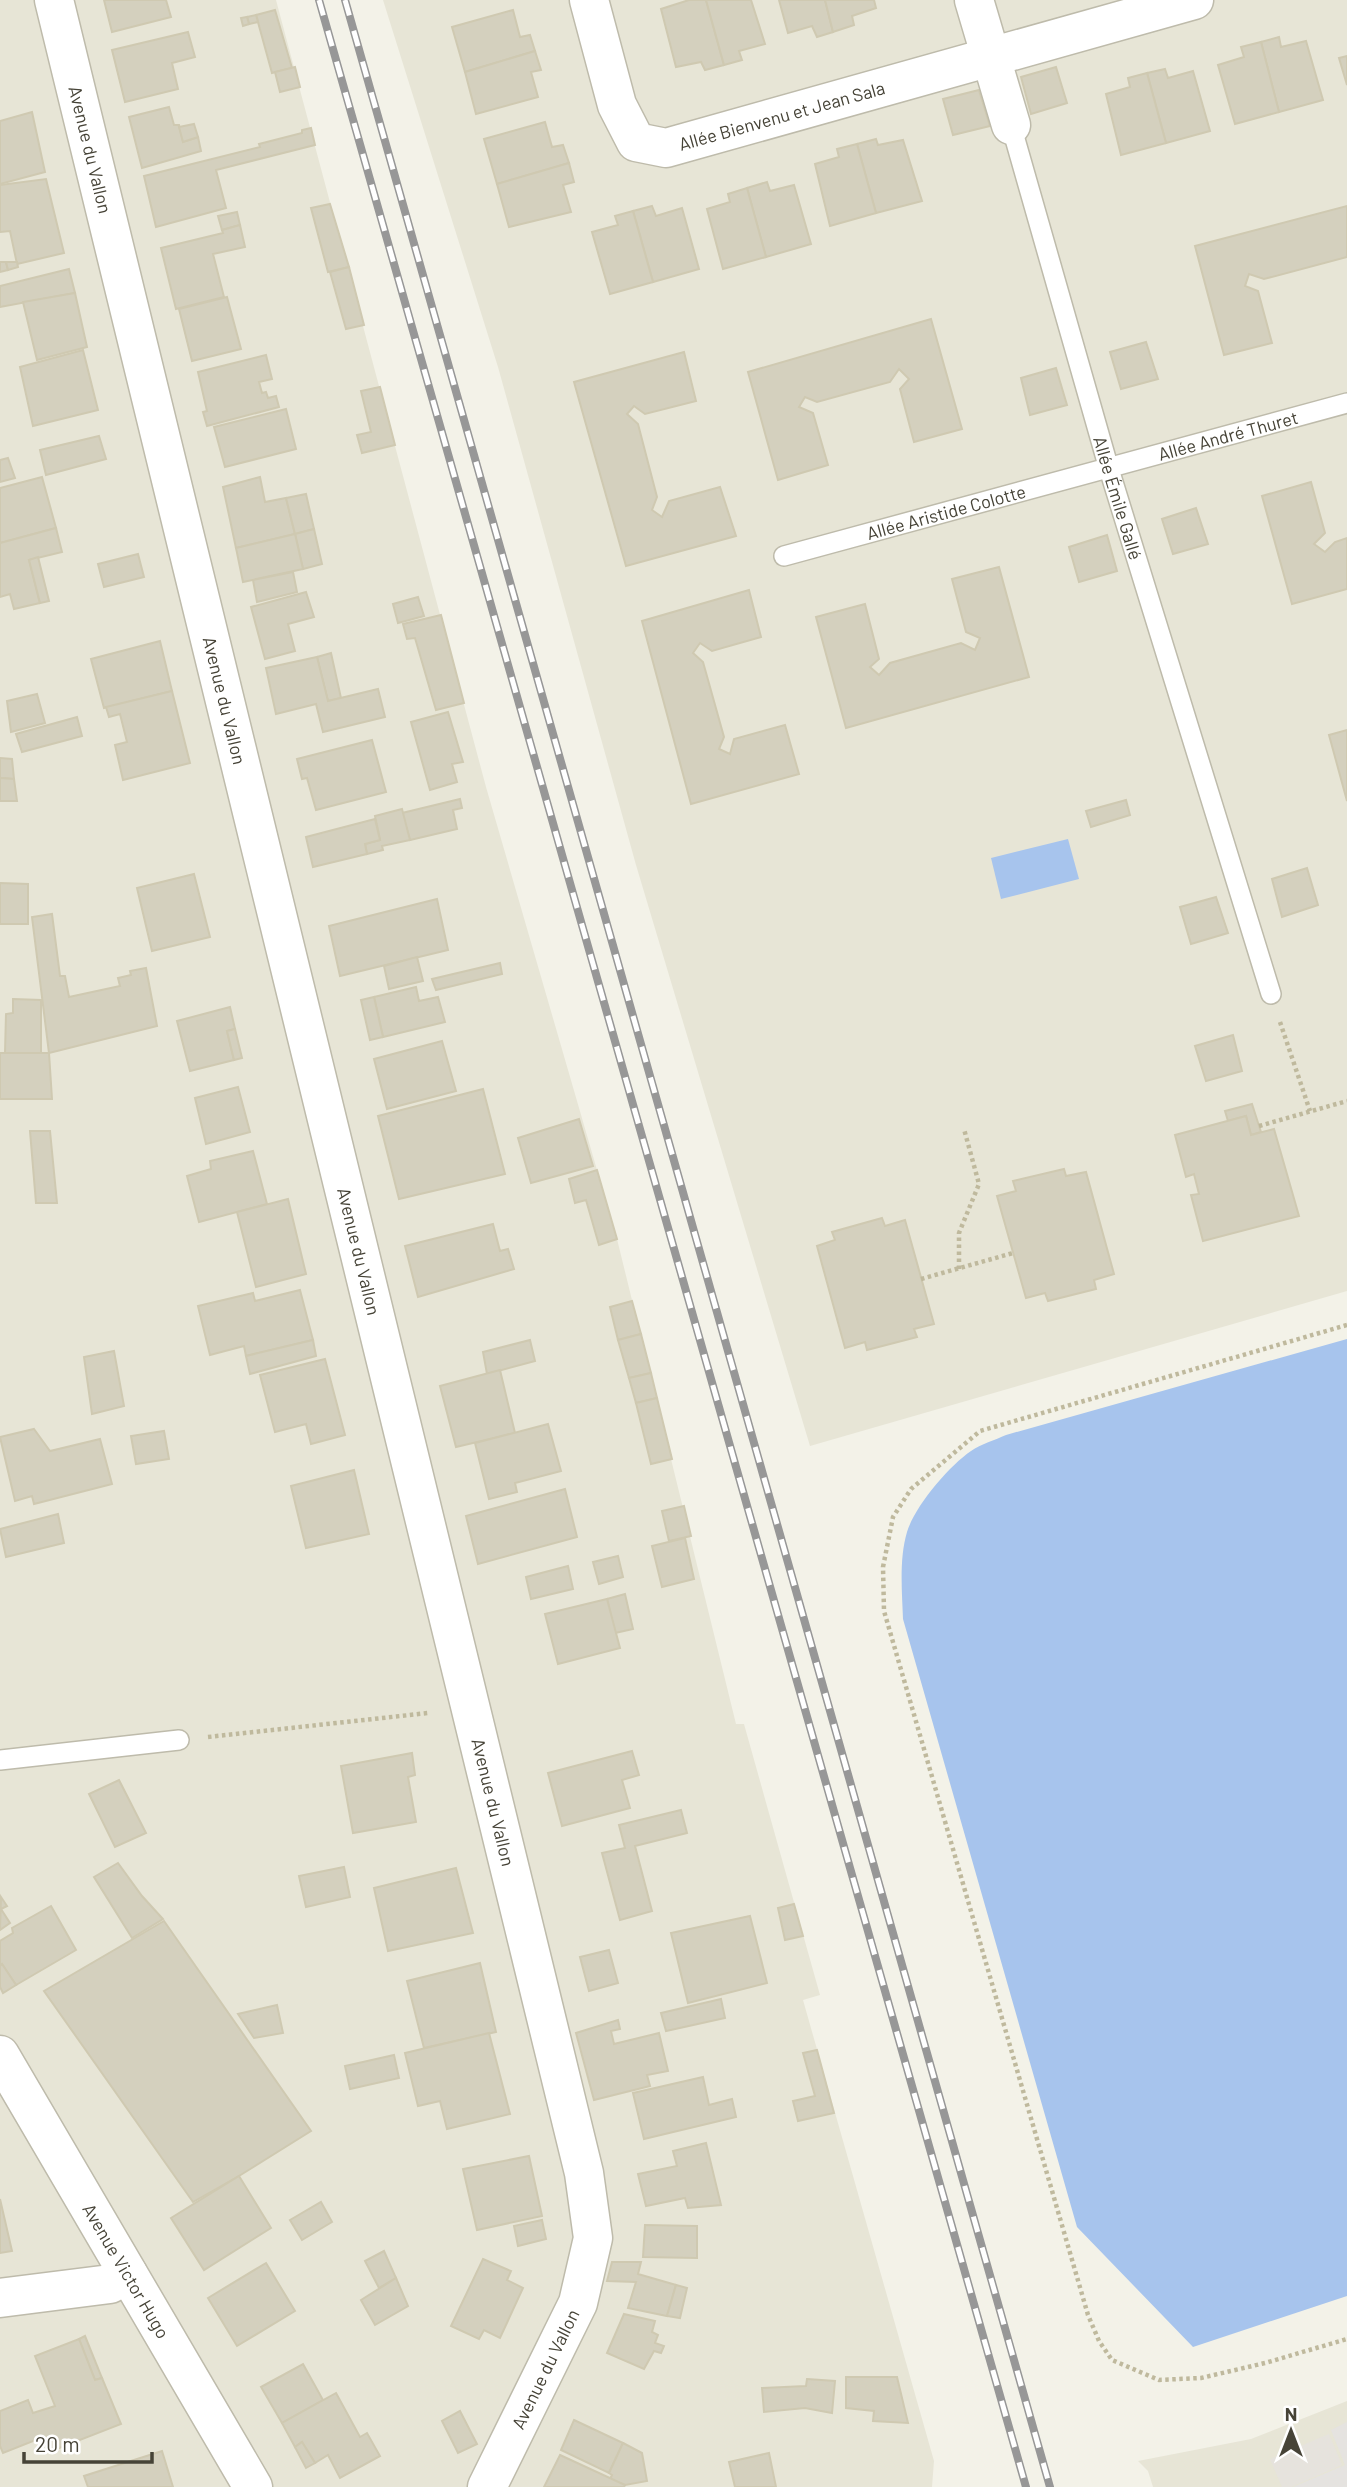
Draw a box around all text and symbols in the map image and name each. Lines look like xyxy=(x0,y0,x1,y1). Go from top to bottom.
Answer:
street label: Allée Bienvenu et Jean Sala xyxy=(676,76,887,155)
street label: Avenue du Vallon xyxy=(64,84,117,216)
street label: Allée André Thuret xyxy=(1155,406,1300,465)
street label: Allée Émile Gallé xyxy=(1089,434,1147,562)
street label: Allée Aristide Colotte xyxy=(864,480,1028,544)
street label: Avenue du Vallon xyxy=(199,634,251,767)
street label: Avenue du Vallon xyxy=(333,1185,385,1317)
street label: Avenue du Vallon xyxy=(467,1736,520,1868)
street label: Avenue Victor Hugo xyxy=(78,2199,174,2342)
street label: Avenue du Vallon xyxy=(506,2305,584,2433)
north arrow xyxy=(1256,2396,1326,2466)
text: N xyxy=(1285,2402,1297,2425)
scale bar xyxy=(24,2420,152,2464)
text: 20 m xyxy=(35,2431,80,2456)

